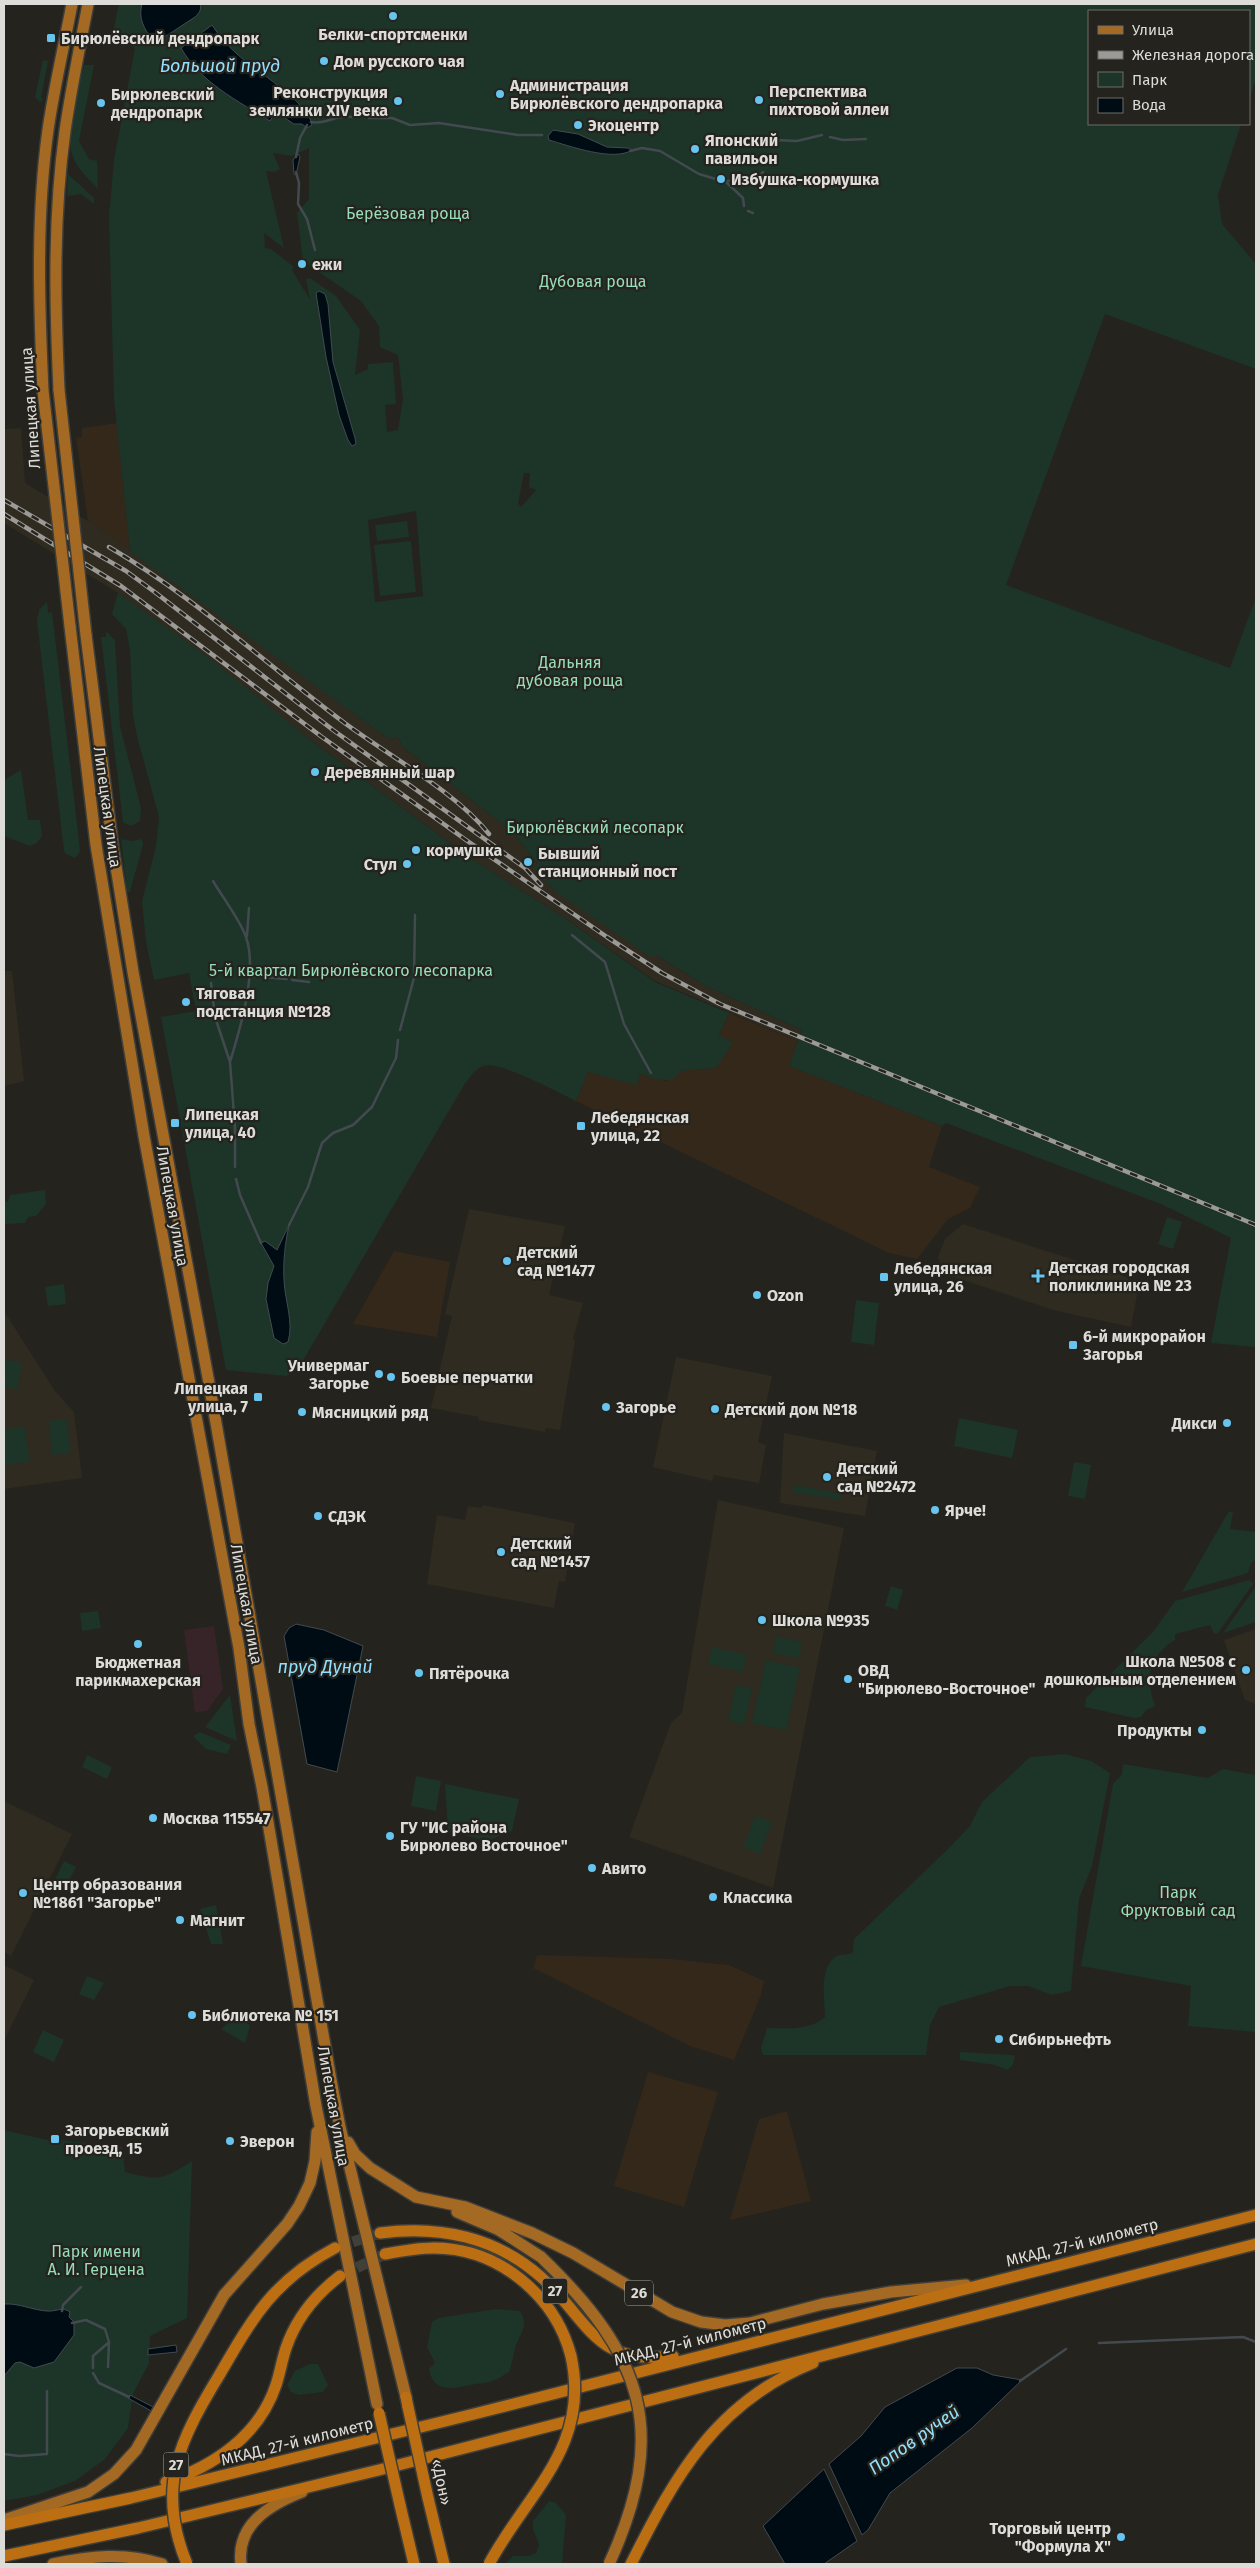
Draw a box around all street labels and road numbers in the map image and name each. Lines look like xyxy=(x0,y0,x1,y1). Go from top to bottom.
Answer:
street label: Липецкая улица xyxy=(17,346,44,470)
street label: Липецкая улица xyxy=(90,745,125,869)
street label: Липецкая улица xyxy=(153,1144,192,1268)
street label: Липецкая улица xyxy=(227,1542,266,1666)
street label: Липецкая улица xyxy=(314,2044,353,2168)
street label: МКАД, 27-й километр xyxy=(1004,2214,1160,2271)
road number: 27 xyxy=(542,2278,568,2304)
road number: 26 xyxy=(625,2280,653,2306)
street label: МКАД, 27-й километр xyxy=(612,2313,768,2370)
street label: МКАД, 27-й километр xyxy=(219,2413,375,2470)
road number: 27 xyxy=(164,2452,188,2478)
street label: «Дон» xyxy=(427,2457,456,2507)

